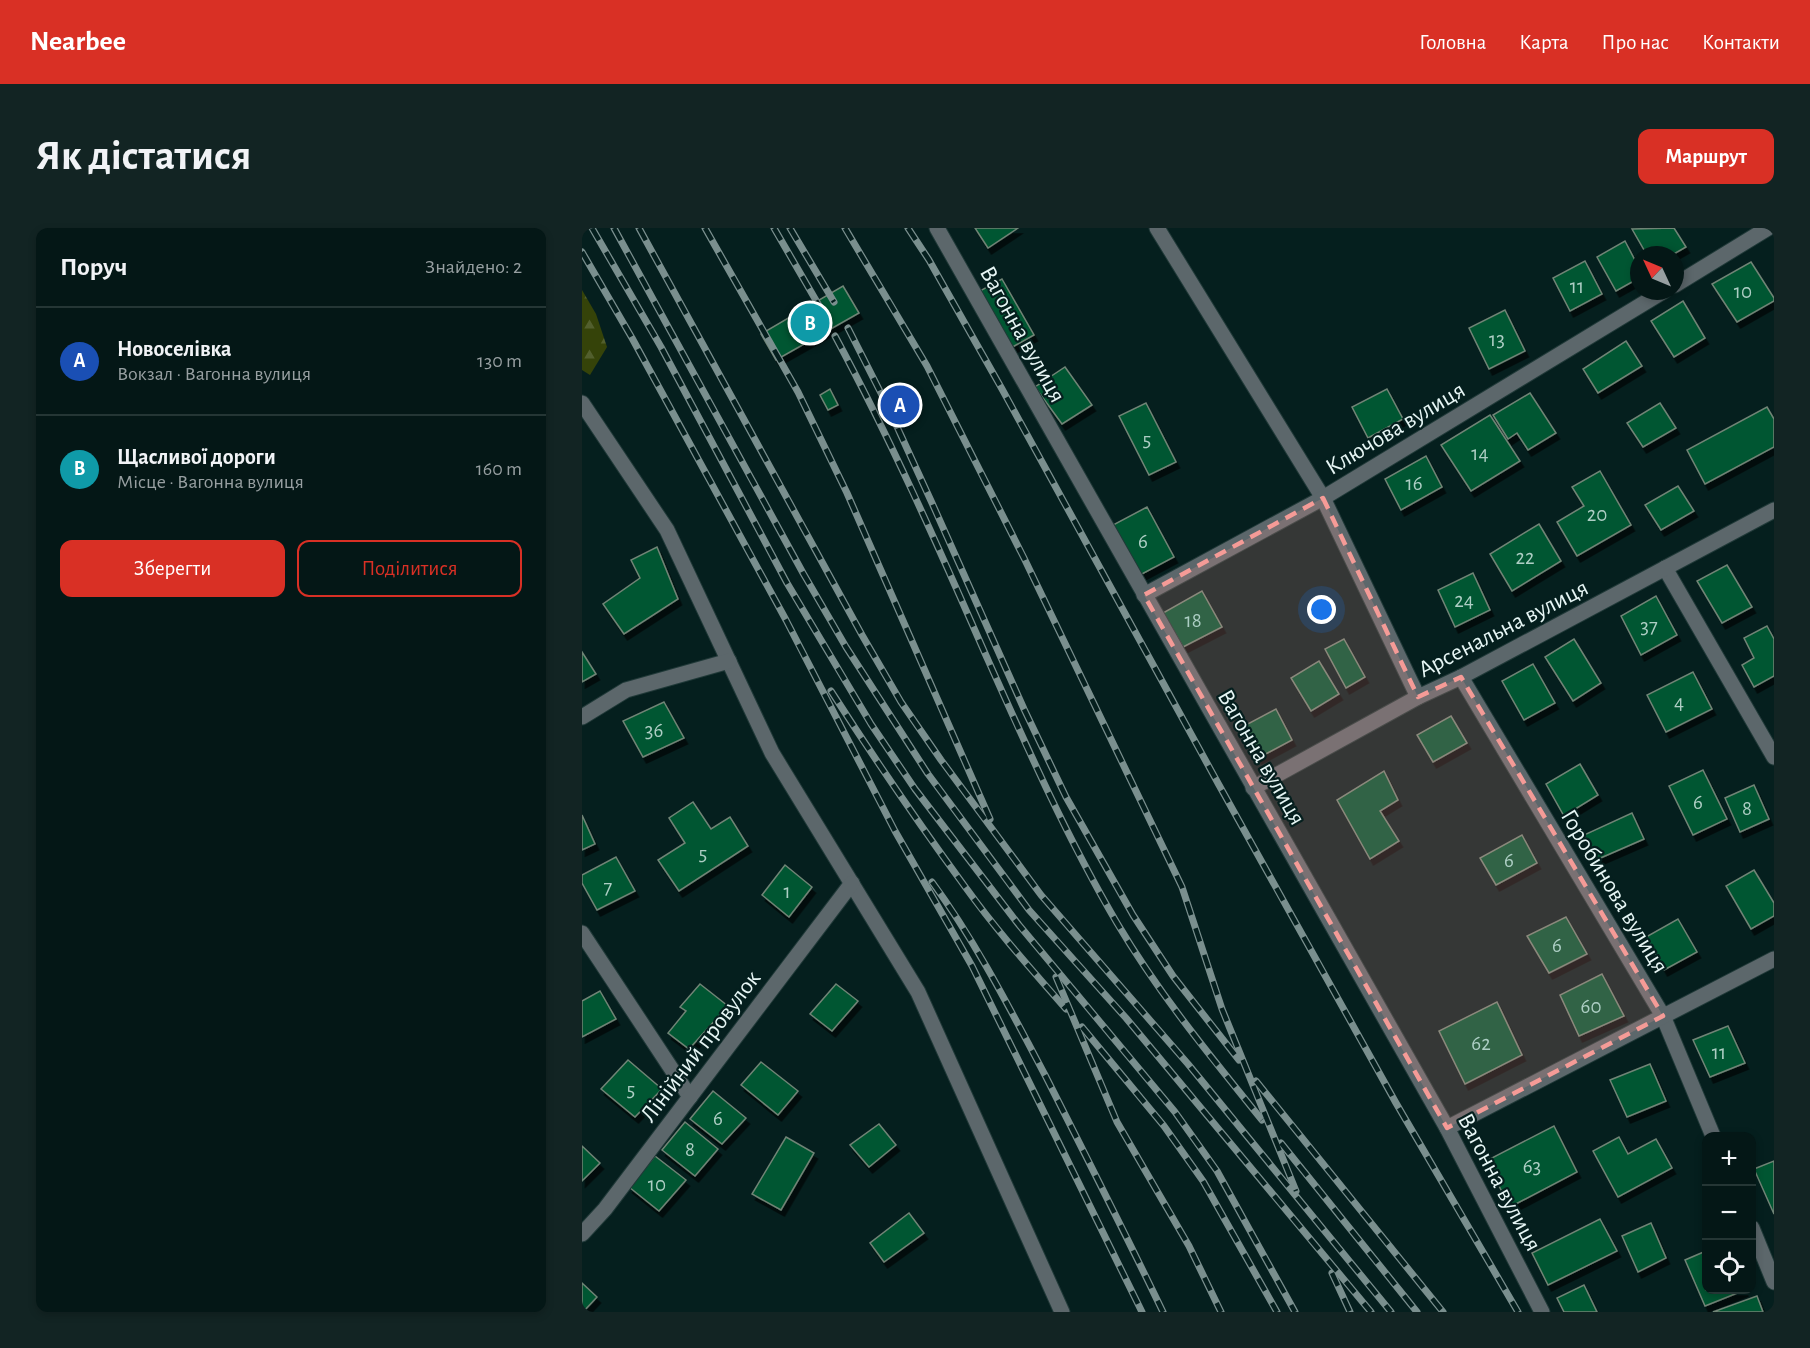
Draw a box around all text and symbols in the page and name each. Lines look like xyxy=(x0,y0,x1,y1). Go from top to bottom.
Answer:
text: Nearbee xyxy=(30,28,126,56)
text: Головна xyxy=(1419,32,1486,53)
text: Карта xyxy=(1519,32,1569,53)
text: Про нас xyxy=(1602,32,1669,53)
text: Контакти xyxy=(1702,32,1780,53)
button: Маршрут xyxy=(1638,129,1774,184)
text: Як дістатися xyxy=(36,135,251,177)
north arrow xyxy=(1630,246,1684,300)
text: Поруч xyxy=(60,254,127,280)
text: Знайдено: 2 xyxy=(425,257,522,277)
street label: Вагонна вулиця xyxy=(975,262,1069,407)
house number: 11 xyxy=(1570,276,1584,297)
house number: 10 xyxy=(1734,281,1752,302)
pin: B xyxy=(790,300,830,346)
house number: 13 xyxy=(1489,329,1505,350)
text: Новоселівка xyxy=(117,338,232,360)
text: A xyxy=(74,351,86,371)
text: 130 m xyxy=(477,351,522,371)
text: Вокзал · Вагонна вулиця xyxy=(117,364,311,384)
street label: Ключова вулиця xyxy=(1322,378,1469,480)
pin: A xyxy=(880,382,920,428)
house number: 5 xyxy=(1143,429,1151,450)
house number: 14 xyxy=(1471,443,1489,464)
text: Щасливої дороги xyxy=(117,446,276,468)
text: B xyxy=(74,459,85,479)
text: 160 m xyxy=(476,459,522,479)
text: Місце · Вагонна вулиця xyxy=(117,472,304,492)
house number: 16 xyxy=(1405,473,1423,494)
house number: 20 xyxy=(1587,504,1607,525)
house number: 6 xyxy=(1138,531,1148,552)
button: Зберегти xyxy=(60,540,285,597)
button: Поділитися xyxy=(297,540,522,597)
house number: 22 xyxy=(1515,547,1535,568)
street label: Арсенальна вулиця xyxy=(1415,576,1592,682)
house number: 24 xyxy=(1454,590,1474,611)
your location xyxy=(1307,595,1336,624)
house number: 18 xyxy=(1184,610,1202,631)
house number: 37 xyxy=(1640,616,1658,637)
street label: Вагонна вулиця xyxy=(1213,686,1310,829)
house number: 4 xyxy=(1674,692,1684,713)
house number: 36 xyxy=(645,720,663,741)
house number: 6 xyxy=(1693,792,1703,813)
house number: 8 xyxy=(1742,798,1752,819)
street label: Горобинова вулиця xyxy=(1556,806,1672,977)
house number: 5 xyxy=(699,843,707,864)
house number: 6 xyxy=(1504,850,1514,871)
house number: 7 xyxy=(604,877,613,898)
house number: 1 xyxy=(783,881,791,902)
house number: 6 xyxy=(1552,935,1562,956)
street label: Лінійний провулок xyxy=(636,966,765,1127)
house number: 60 xyxy=(1581,996,1601,1017)
house number: 62 xyxy=(1471,1033,1491,1054)
house number: 11 xyxy=(1712,1042,1726,1063)
house number: 5 xyxy=(627,1079,635,1100)
house number: 6 xyxy=(713,1108,723,1129)
street label: Вагонна вулиця xyxy=(1453,1110,1545,1255)
map controls xyxy=(1702,1132,1756,1294)
button: + xyxy=(1702,1132,1756,1186)
house number: 8 xyxy=(685,1139,695,1160)
house number: 63 xyxy=(1523,1156,1541,1177)
house number: 10 xyxy=(648,1174,666,1195)
button: − xyxy=(1702,1186,1756,1240)
button: locate xyxy=(1702,1240,1756,1294)

